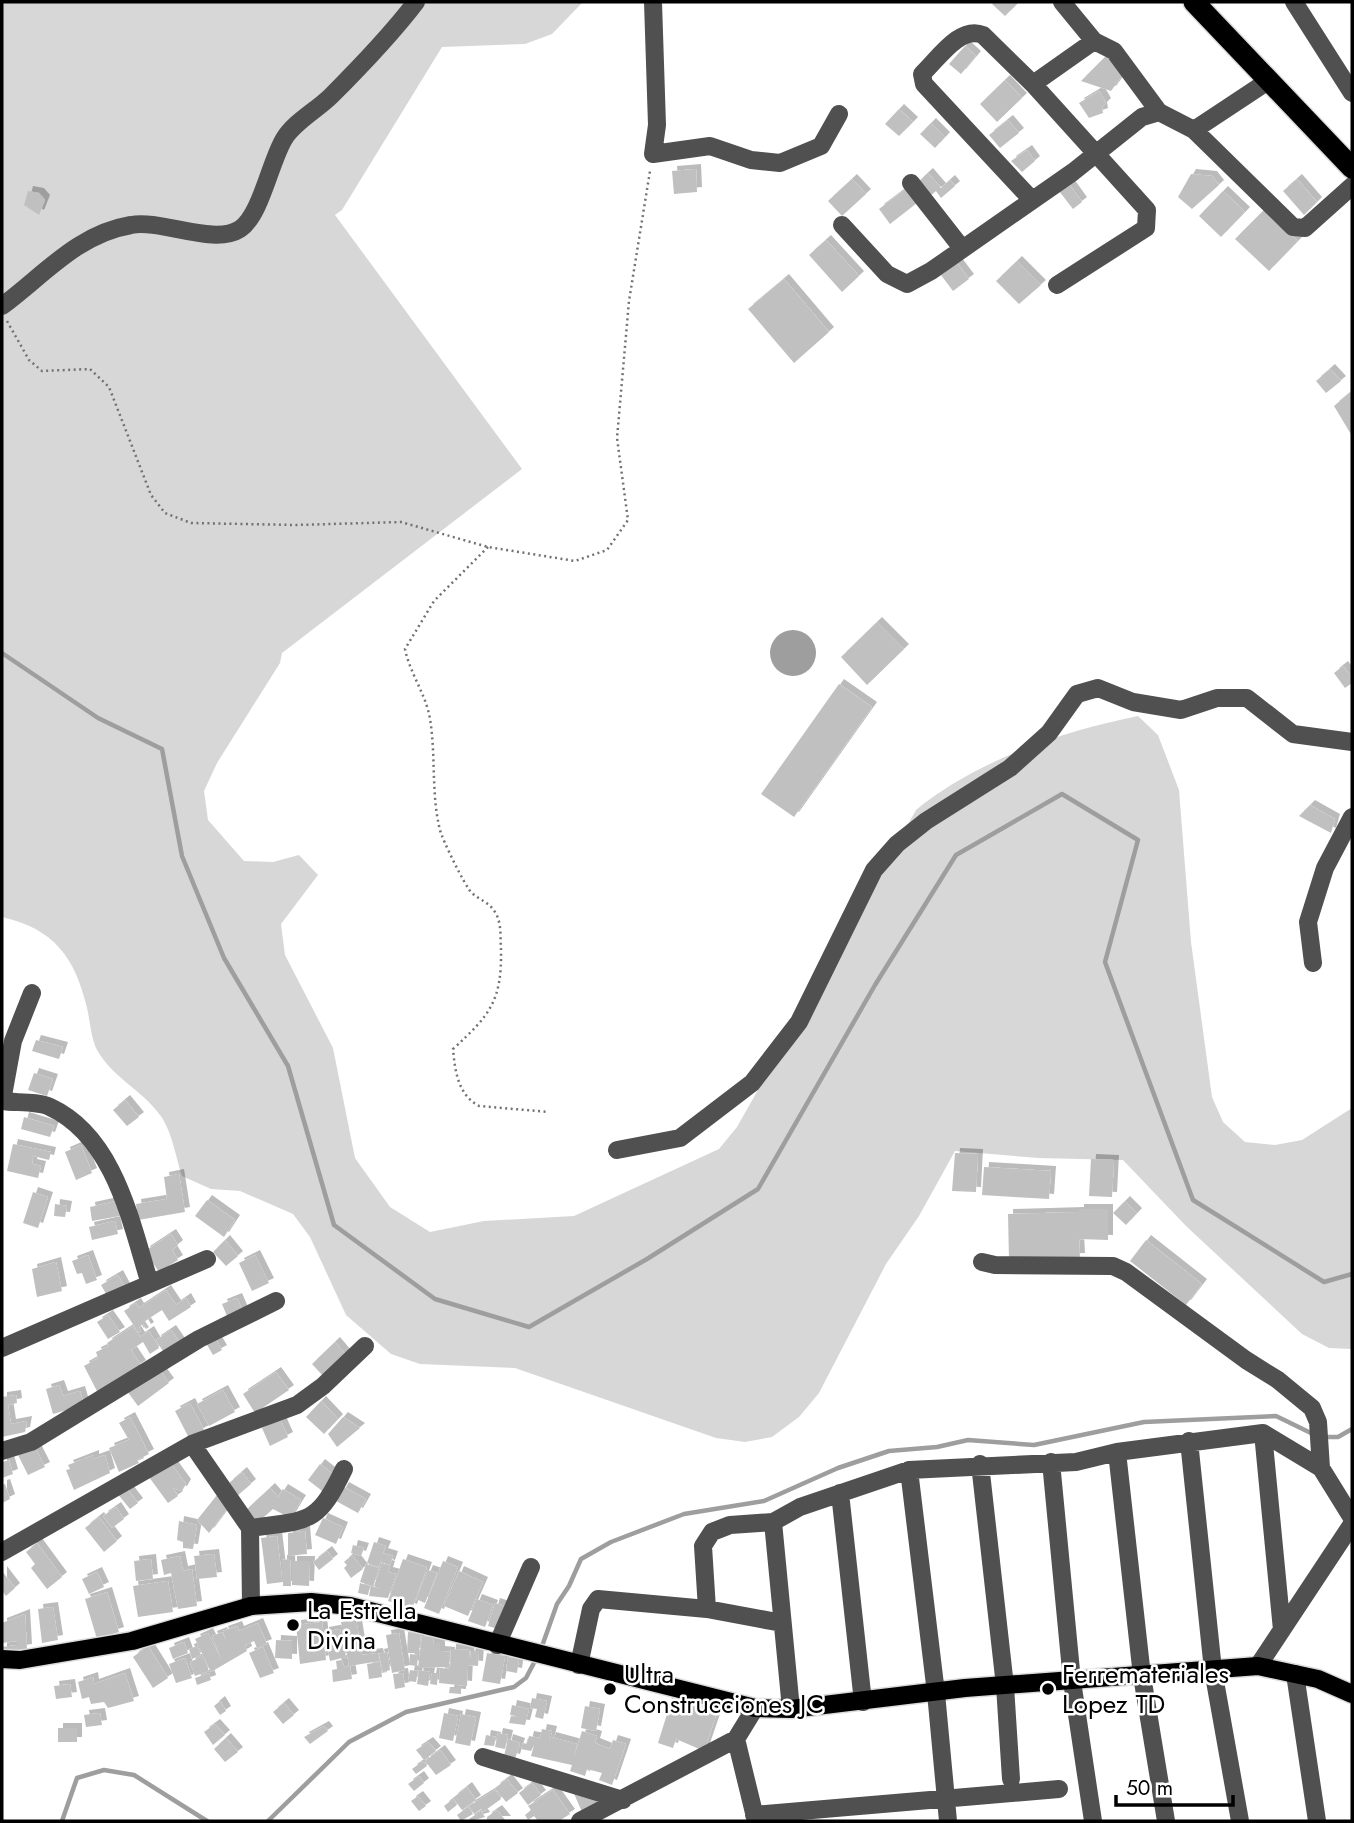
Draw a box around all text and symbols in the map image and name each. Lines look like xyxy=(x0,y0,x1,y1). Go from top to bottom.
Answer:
place label: La Estrella Divina xyxy=(307,1591,416,1659)
marker: La Estrella Divina xyxy=(285,1617,301,1633)
place label: Ultra Construcciones JC xyxy=(624,1655,824,1723)
place label: Ferremateriales Lopez TD xyxy=(1062,1655,1229,1723)
marker: Ultra Construcciones JC xyxy=(602,1681,618,1697)
marker: Ferremateriales Lopez TD xyxy=(1040,1681,1056,1697)
scale bar xyxy=(1116,1764,1233,1808)
text: 50 m xyxy=(1126,1773,1173,1803)

